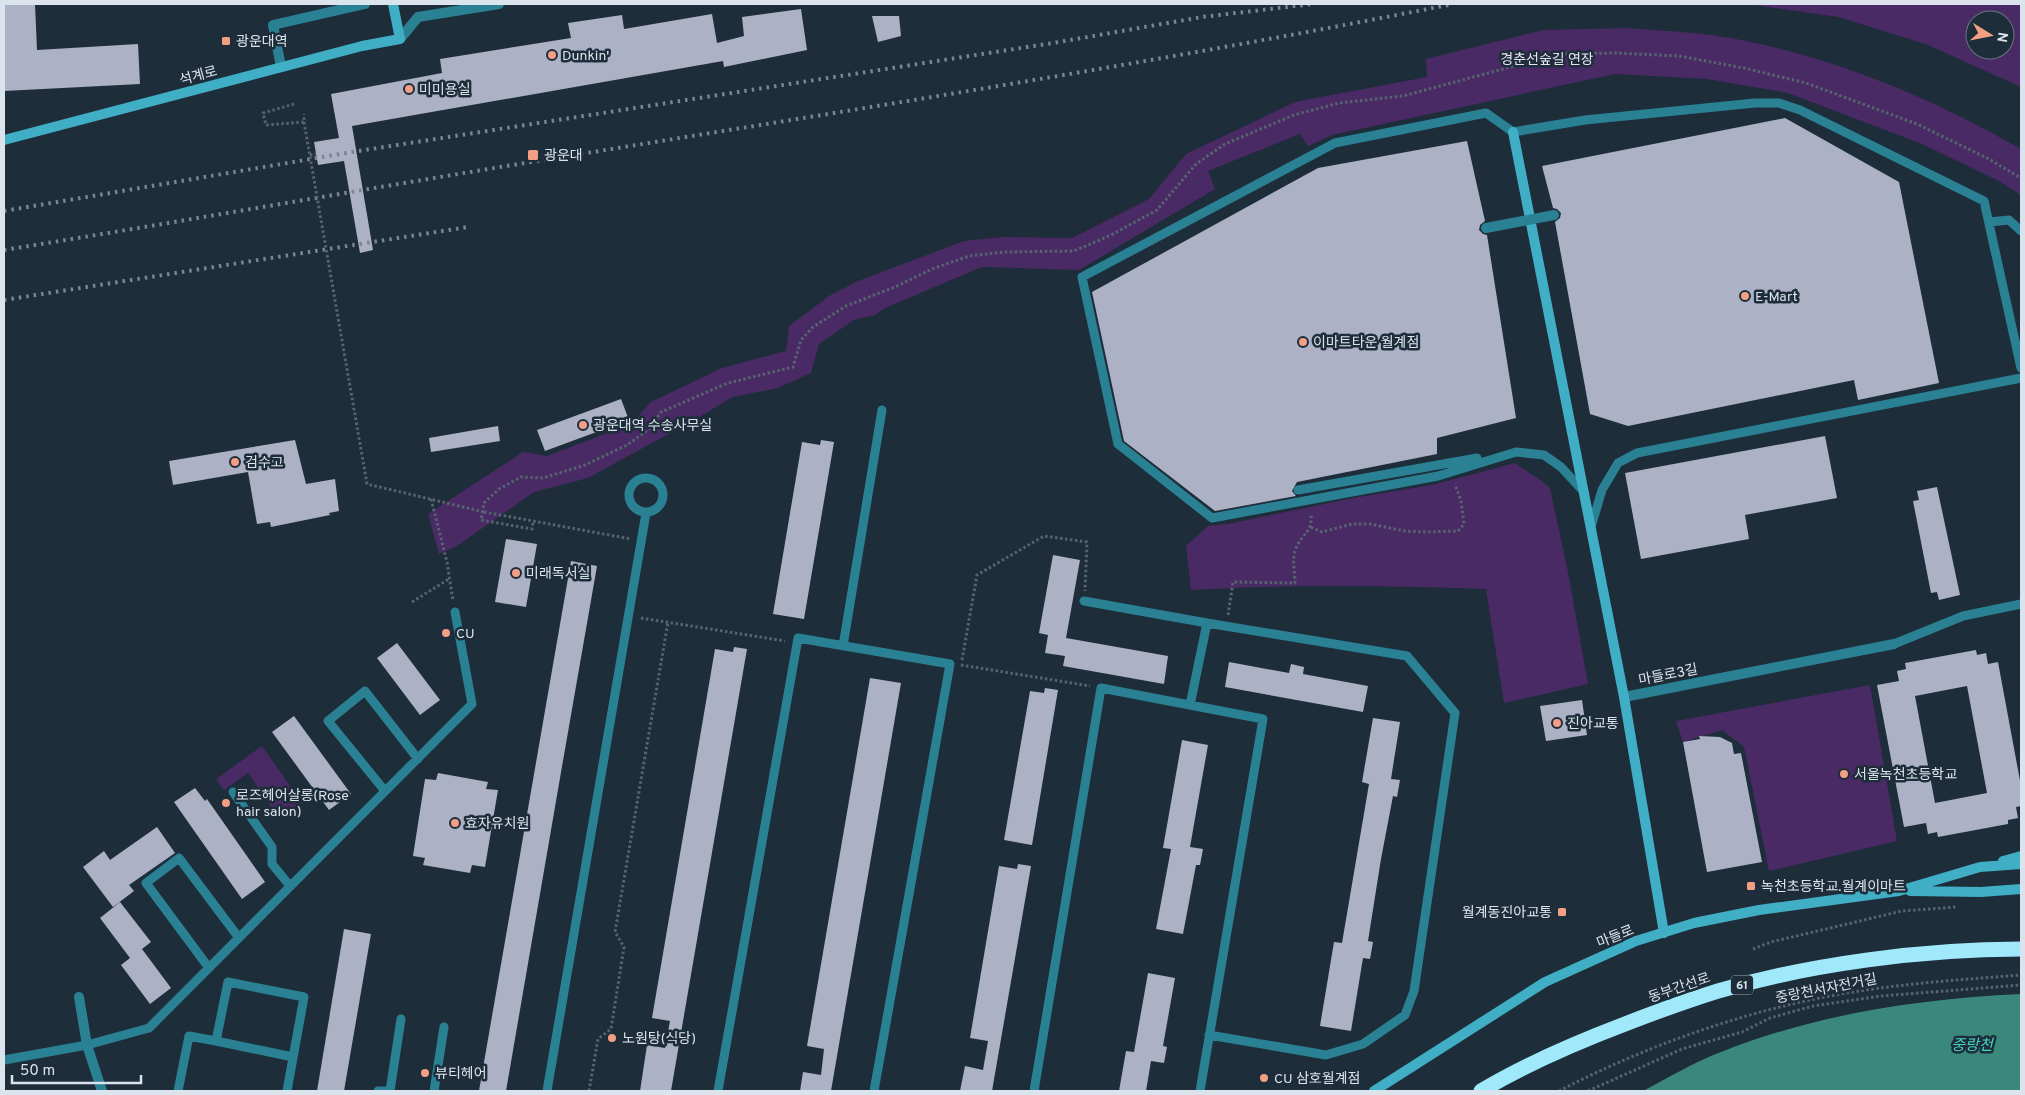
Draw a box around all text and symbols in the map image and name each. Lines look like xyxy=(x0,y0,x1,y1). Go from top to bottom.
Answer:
north arrow xyxy=(1965,10,2015,60)
text: N xyxy=(1992,31,2011,43)
place label: 광운대역 xyxy=(236,34,288,51)
marker: 광운대역 xyxy=(220,35,232,47)
place label: Dunkin' xyxy=(562,48,609,65)
marker: Dunkin' xyxy=(546,49,558,61)
park label: 경춘선숲길 연장 xyxy=(1500,52,1594,69)
street label: 석계로 xyxy=(178,63,219,90)
place label: 미미용실 xyxy=(419,82,471,99)
marker: 미미용실 xyxy=(403,83,415,95)
marker: 광운대 xyxy=(526,148,540,162)
place label: 광운대 xyxy=(544,148,583,165)
place label: E-Mart xyxy=(1755,289,1798,306)
marker: E-Mart xyxy=(1739,290,1751,302)
place label: 이마트타운 월계점 xyxy=(1313,335,1419,352)
marker: 이마트타운 월계점 xyxy=(1297,336,1309,348)
place label: 광운대역 수송사무실 xyxy=(593,418,712,435)
marker: 광운대역 수송사무실 xyxy=(577,419,589,431)
place label: 검수고 xyxy=(245,455,284,472)
marker: 검수고 xyxy=(229,456,241,468)
place label: 미래독서실 xyxy=(526,566,590,583)
marker: 미래독서실 xyxy=(510,567,522,579)
place label: CU xyxy=(456,626,475,643)
marker: CU xyxy=(440,627,452,639)
street label: 마들로3길 xyxy=(1637,661,1699,690)
place label: 진아교통 xyxy=(1567,716,1619,733)
marker: 진아교통 xyxy=(1551,717,1563,729)
place label: 서울녹천초등학교 xyxy=(1854,766,1957,784)
marker: 서울녹천초등학교 xyxy=(1838,768,1850,780)
place label: 로즈헤어살롱(Rose hair salon) xyxy=(236,788,349,821)
marker: 로즈헤어살롱(Rose hair salon) xyxy=(220,797,232,809)
place label: 효자유치원 xyxy=(465,816,529,833)
marker: 효자유치원 xyxy=(449,817,461,829)
place label: 녹천초등학교.월계이마트 xyxy=(1761,878,1906,896)
marker: 녹천초등학교.월계이마트 xyxy=(1745,880,1757,892)
place label: 월계동진아교통 xyxy=(1462,905,1552,922)
marker: 월계동진아교통 xyxy=(1556,906,1568,918)
street label: 마들로 xyxy=(1594,922,1637,953)
street label: 동부간선로 xyxy=(1646,970,1713,1007)
street label: 중랑천서자전거길 xyxy=(1774,970,1878,1008)
road number: 61 xyxy=(1731,976,1753,994)
place label: 노원탕(식당) xyxy=(622,1031,696,1048)
marker: 노원탕(식당) xyxy=(606,1032,618,1044)
water label: 중랑천 xyxy=(1951,1037,1995,1056)
scale bar xyxy=(12,1052,141,1084)
text: 50 m xyxy=(20,1062,55,1081)
place label: 뷰티헤어 xyxy=(435,1066,487,1083)
marker: 뷰티헤어 xyxy=(419,1067,431,1079)
place label: CU 삼호월계점 xyxy=(1274,1071,1360,1088)
marker: CU 삼호월계점 xyxy=(1258,1072,1270,1084)

